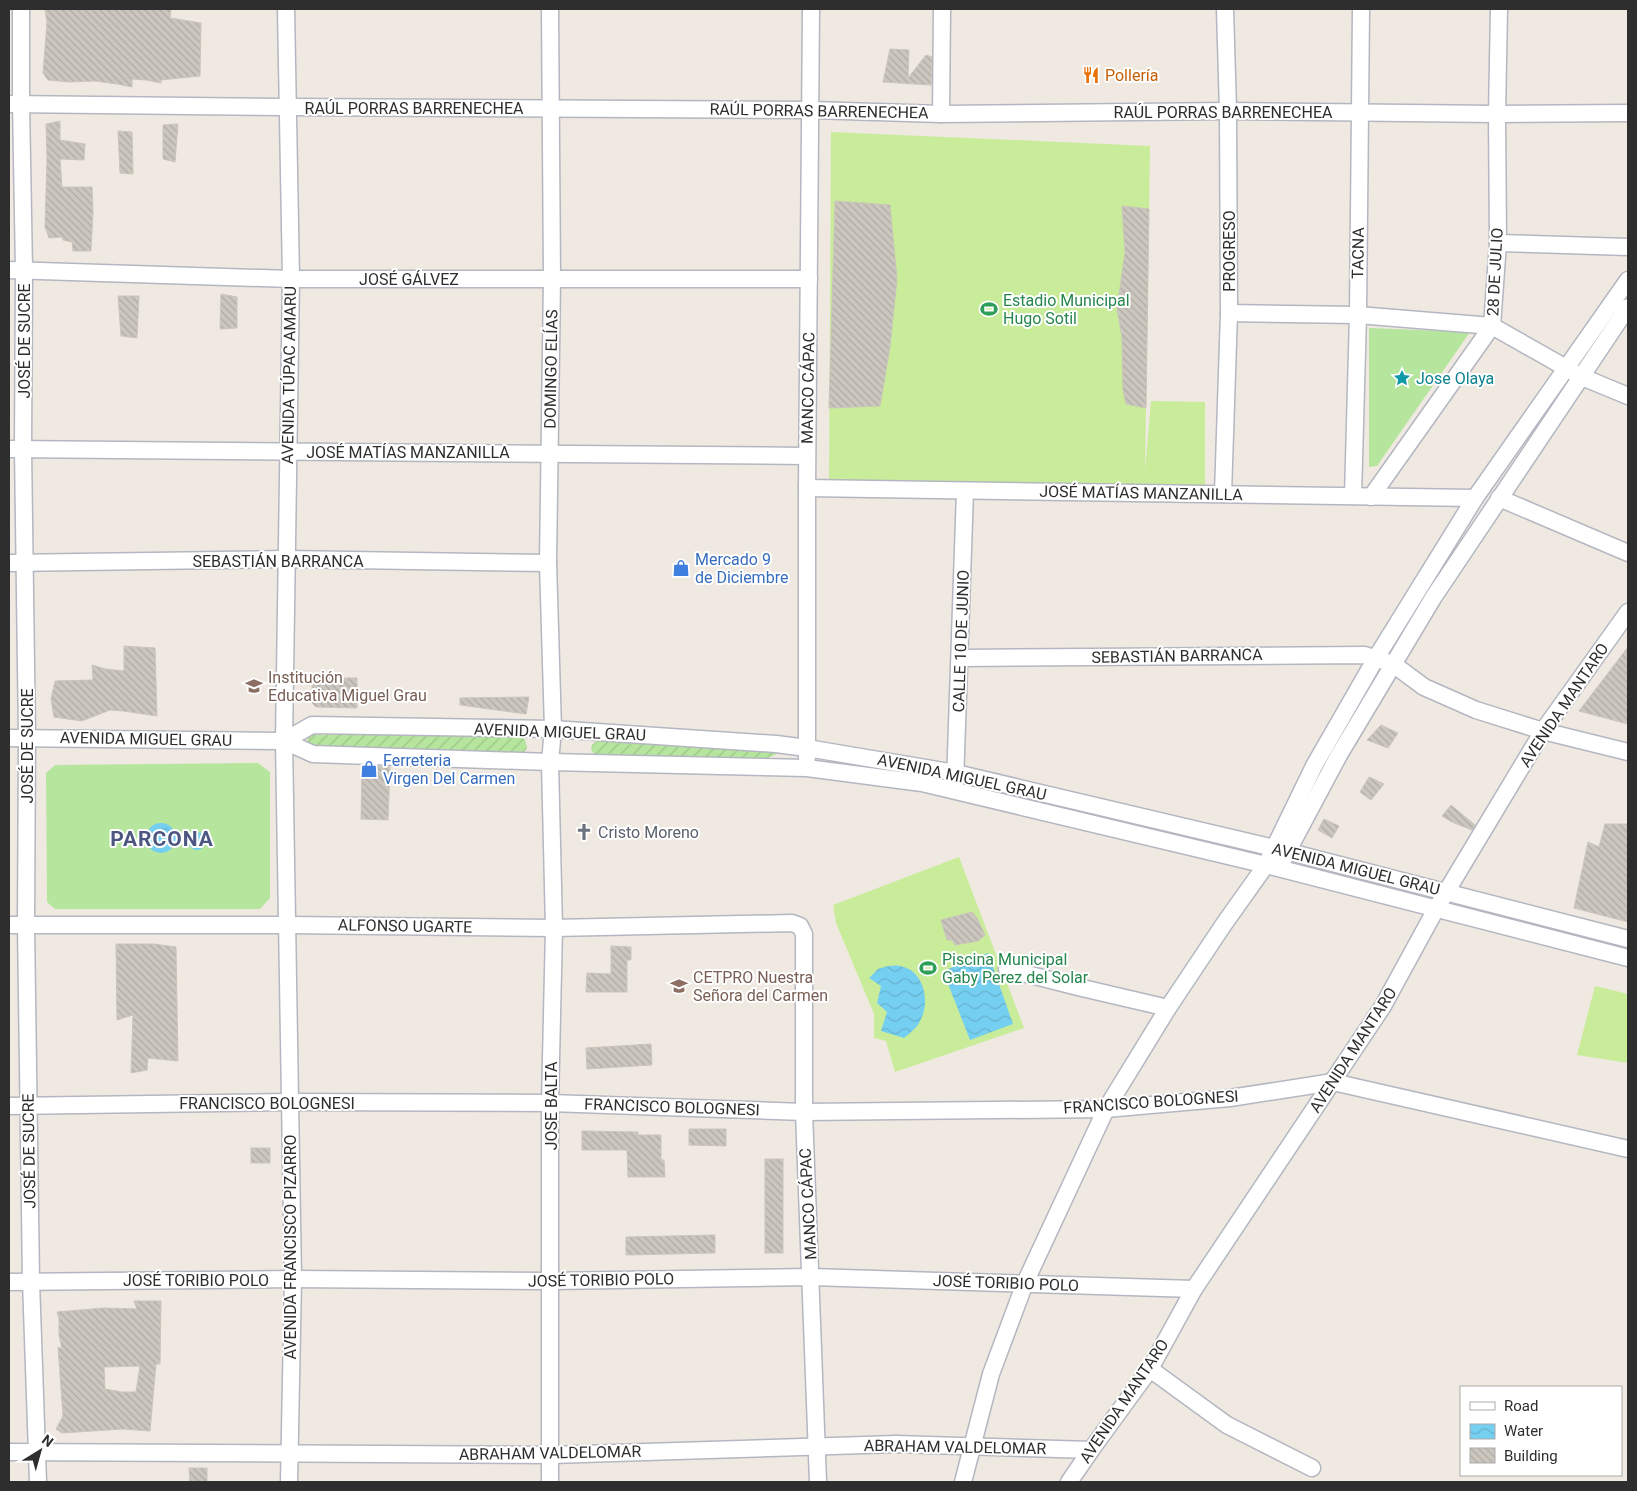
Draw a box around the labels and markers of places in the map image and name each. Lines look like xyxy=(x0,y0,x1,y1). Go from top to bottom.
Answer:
restaurant icon: Pollería xyxy=(1081,65,1101,85)
place label: Pollería xyxy=(1105,66,1158,85)
place label: Estadio Municipal Hugo Sotil xyxy=(1003,291,1130,328)
sports icon: Estadio Municipal Hugo Sotil xyxy=(979,299,999,319)
place icon: Jose Olaya xyxy=(1392,368,1412,388)
place label: Jose Olaya xyxy=(1416,369,1494,388)
place label: Mercado 9 de Diciembre xyxy=(695,550,788,587)
shop icon: Mercado 9 de Diciembre xyxy=(671,558,691,578)
place label: Institución Educativa Miguel Grau xyxy=(268,668,427,705)
school or university icon: Institución Educativa Miguel Grau xyxy=(244,676,264,696)
place label: Ferreteria Virgen Del Carmen xyxy=(383,751,515,788)
shop icon: Ferreteria Virgen Del Carmen xyxy=(359,759,379,779)
church icon: Cristo Moreno xyxy=(574,822,594,842)
place label: Cristo Moreno xyxy=(598,823,699,842)
place label: Piscina Municipal Gaby Perez del Solar xyxy=(942,950,1089,987)
sports icon: Piscina Municipal Gaby Perez del Solar xyxy=(918,958,938,978)
place label: CETPRO Nuestra Señora del Carmen xyxy=(693,968,828,1005)
school or university icon: CETPRO Nuestra Señora del Carmen xyxy=(669,976,689,996)

